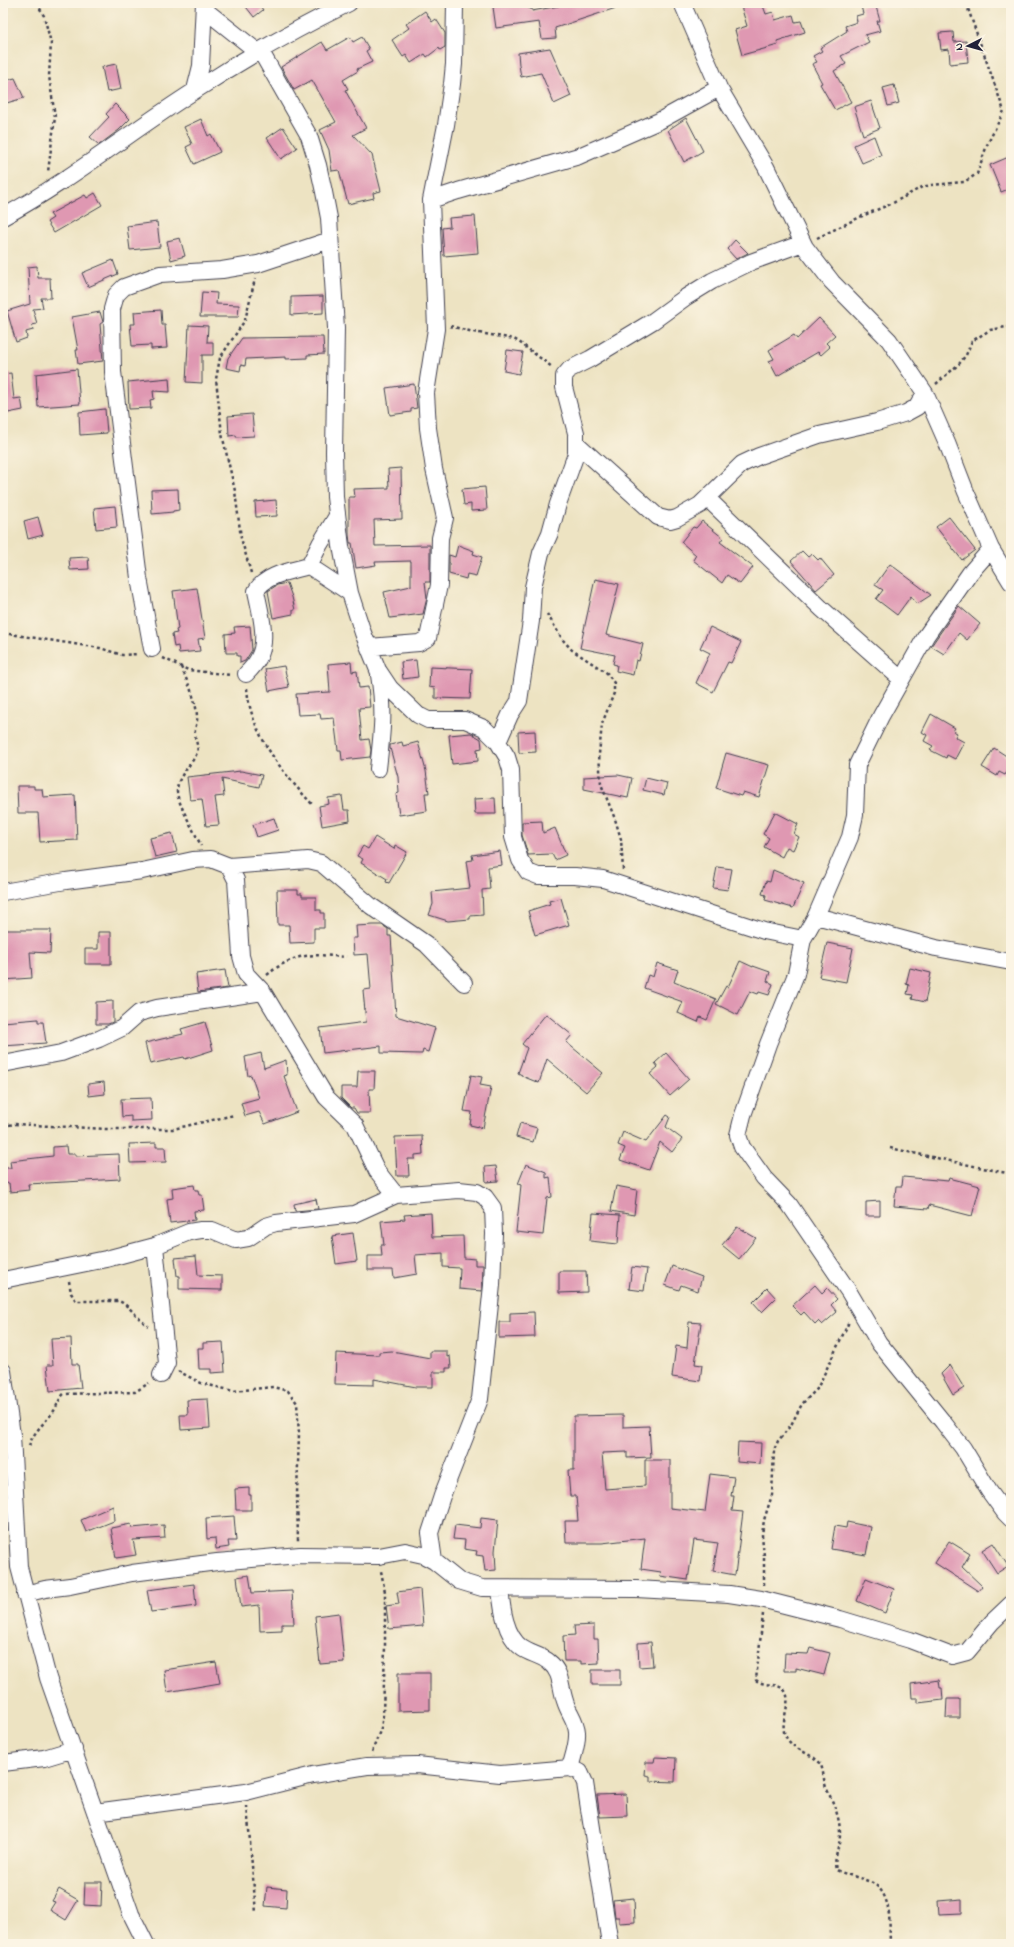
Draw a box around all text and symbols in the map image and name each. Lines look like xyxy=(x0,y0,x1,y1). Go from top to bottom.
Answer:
north arrow xyxy=(948,26,988,66)
text: N xyxy=(951,42,967,51)

